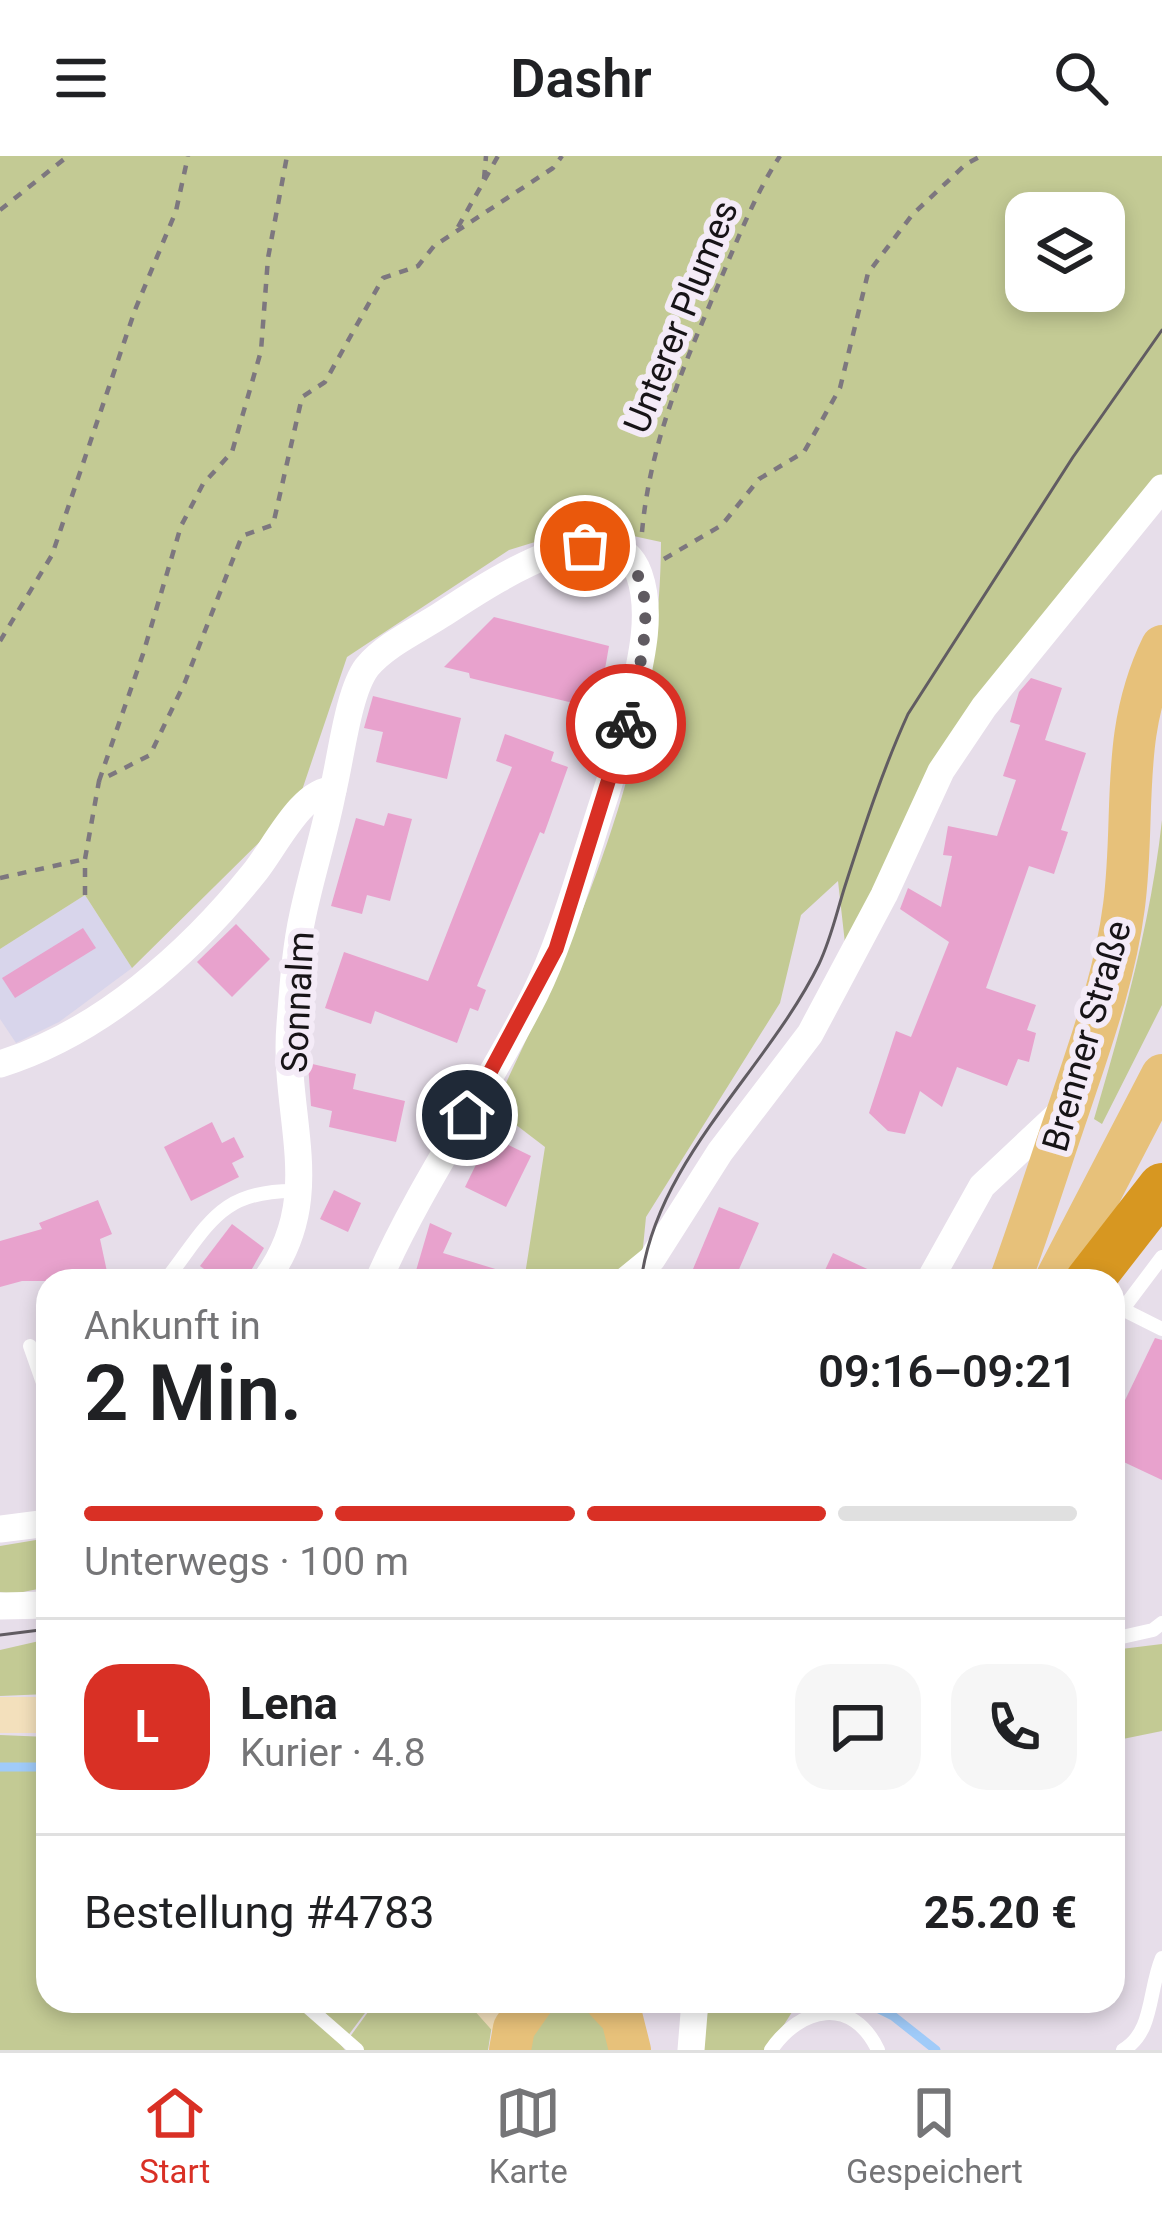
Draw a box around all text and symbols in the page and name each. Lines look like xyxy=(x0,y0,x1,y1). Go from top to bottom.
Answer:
icon: menu xyxy=(48,45,114,111)
icon: search xyxy=(1048,45,1114,111)
text: Dashr xyxy=(510,47,652,110)
map controls xyxy=(1005,192,1125,312)
button: layers xyxy=(1005,192,1125,312)
street label: Unterer Plumes xyxy=(615,195,747,439)
pin xyxy=(534,495,636,597)
icon: bag xyxy=(552,513,618,579)
courier xyxy=(566,664,686,784)
icon: bike xyxy=(593,691,659,757)
street label: Brenner Straße xyxy=(1034,916,1140,1156)
street label: Sonnalm xyxy=(273,930,323,1074)
pin xyxy=(416,1064,518,1166)
icon: home xyxy=(434,1082,500,1148)
text: Ankunft in xyxy=(84,1303,261,1349)
text: 09:16–09:21 xyxy=(818,1345,1077,1398)
text: 2 Min. xyxy=(84,1348,302,1439)
text: Unterwegs · 100 m xyxy=(84,1539,409,1585)
button: chat xyxy=(795,1664,921,1790)
button: phone xyxy=(951,1664,1077,1790)
text: Lena xyxy=(240,1677,338,1730)
text: L xyxy=(135,1700,159,1753)
text: Kurier · 4.8 xyxy=(240,1730,426,1776)
text: Bestellung #4783 xyxy=(84,1886,435,1939)
text: 25.20 € xyxy=(924,1886,1077,1939)
tab: Start xyxy=(139,2080,210,2191)
tab: Karte xyxy=(489,2080,568,2191)
tab: Gespeichert xyxy=(846,2080,1023,2191)

